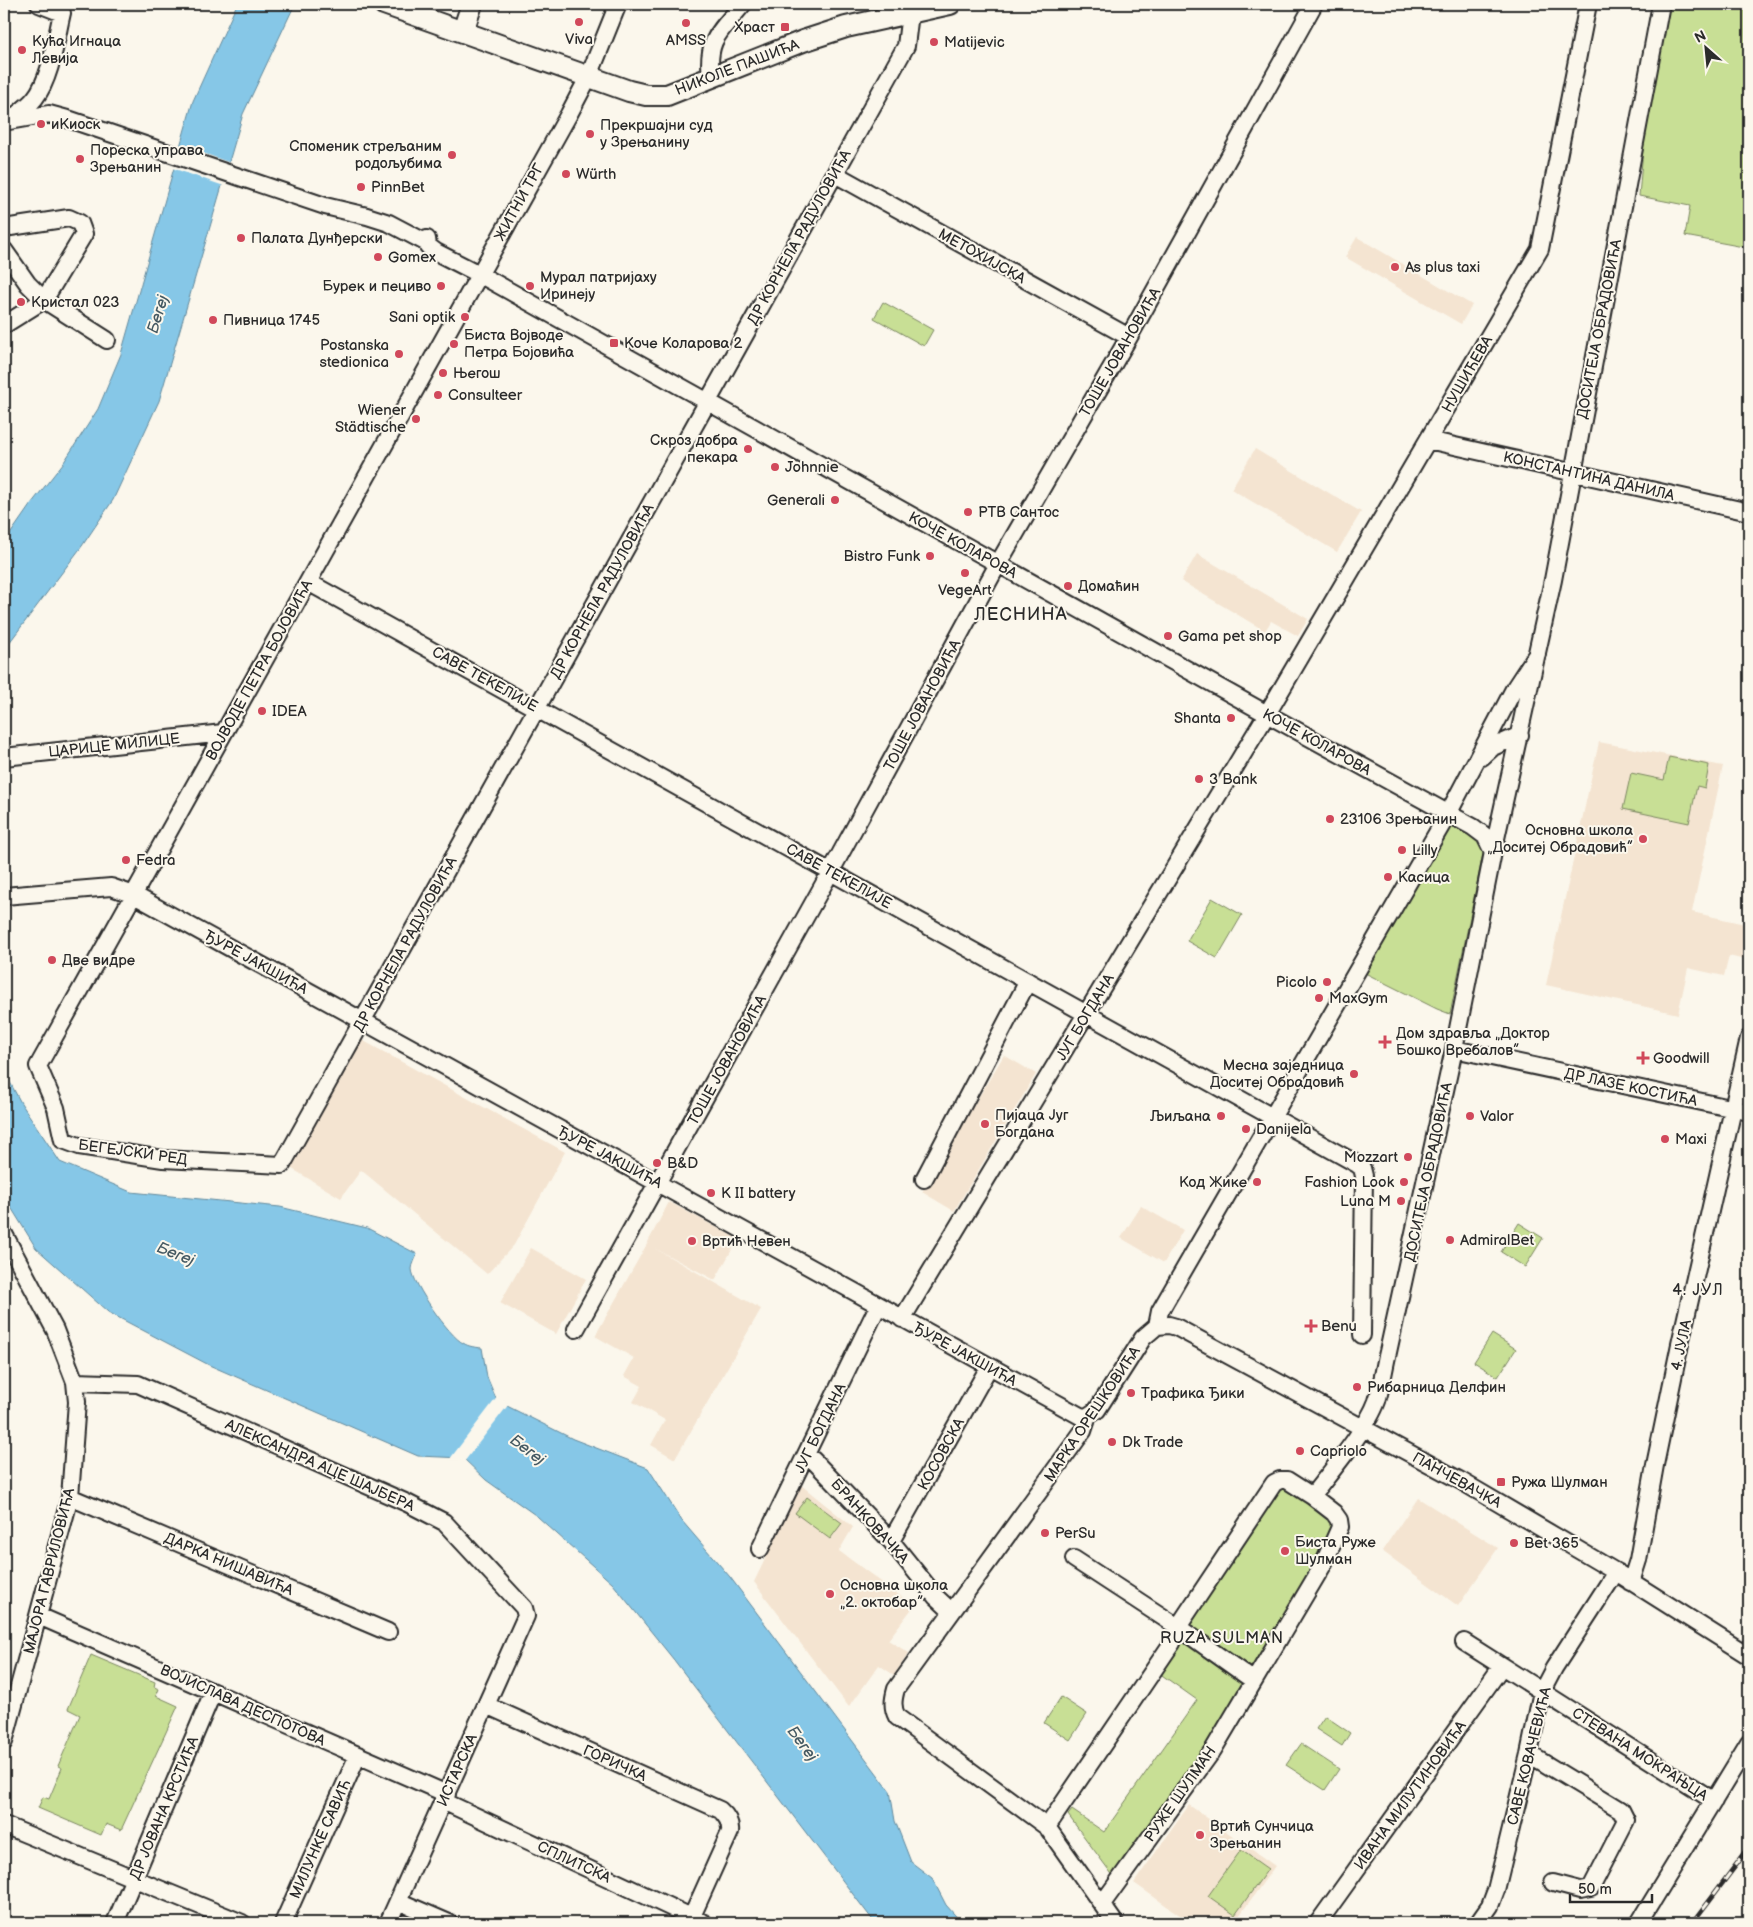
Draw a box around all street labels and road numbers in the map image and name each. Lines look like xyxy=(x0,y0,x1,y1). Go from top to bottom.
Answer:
street label: НИКОЛЕ ПАШИЋА xyxy=(672,35,803,100)
street label: ДР КОРНЕЛА РАДУЛОВИЋА xyxy=(743,146,856,328)
street label: ЖИТНИ ТРГ xyxy=(490,160,549,244)
street label: МЕТОХИЈСКА xyxy=(935,225,1030,289)
street label: ДОСИТЕЈА ОБРАДОВИЋА xyxy=(1573,237,1626,421)
street label: ТОШЕ ЈОВАНОВИЋА xyxy=(1076,284,1166,420)
street label: НУШИЋЕВА xyxy=(1438,332,1498,416)
street label: КОНСТАНТИНА ДАНИЛА xyxy=(1501,448,1677,506)
street label: ДР КОРНЕЛА РАДУЛОВИЋА xyxy=(546,500,659,682)
street label: КОЧЕ КОЛАРОВА xyxy=(905,508,1021,584)
street label: ВОЈВОДЕ ПЕТРА БОЈОВИЋА xyxy=(202,576,318,764)
street label: ТОШЕ ЈОВАНОВИЋА xyxy=(880,636,966,774)
street label: САВЕ ТЕКЕЛИЈЕ xyxy=(429,643,541,716)
street label: КОЧЕ КОЛАРОВА xyxy=(1259,705,1375,781)
street label: ЦАРИЦЕ МИЛИЦЕ xyxy=(47,729,181,762)
street label: САВЕ ТЕКЕЛИЈЕ xyxy=(783,840,895,913)
street label: ДР КОРНЕЛА РАДУЛОВИЋА xyxy=(349,853,462,1035)
street label: ЂУРЕ ЈАКШИЋА xyxy=(201,926,312,999)
street label: ЈУГ БОГДАНА xyxy=(1052,970,1119,1064)
street label: ТОШЕ ЈОВАНОВИЋА xyxy=(684,991,772,1129)
street label: ДР ЛАЗЕ КОСТИЋА xyxy=(1563,1064,1700,1111)
street label: ДОСИТЕЈА ОБРАДОВИЋА xyxy=(1400,1080,1457,1263)
street label: ЂУРЕ ЈАКШИЋА xyxy=(554,1122,666,1193)
street label: БЕГЕЈСКИ РЕД xyxy=(77,1135,189,1170)
street label: 4. ЈУЛА xyxy=(1667,1317,1696,1372)
street label: ЂУРЕ ЈАКШИЋА xyxy=(910,1318,1021,1391)
street label: МАРКА ОРЕШКОВИЋА xyxy=(1040,1342,1145,1486)
street label: ЈУГ БОГДАНА xyxy=(790,1379,851,1476)
street label: КОСОВСКА xyxy=(914,1414,969,1494)
street label: АЛЕКСАНДРА АЦЕ ШАЈБЕРА xyxy=(221,1415,418,1516)
street label: ПАНЧЕВАЧКА xyxy=(1409,1448,1505,1513)
street label: БРАНКОВАЧКА xyxy=(827,1475,913,1568)
street label: МАЈОРА ГАВРИЛОВИЋА xyxy=(20,1485,80,1656)
street label: ДАРКА НИШАВИЋА xyxy=(161,1529,297,1601)
street label: ВОЈИСЛАВА ДЕСПОТОВА xyxy=(157,1660,329,1751)
street label: САВЕ КОВАЧЕВИЋА xyxy=(1503,1684,1556,1827)
street label: СТЕВАНА МОКРАЊЦА xyxy=(1568,1703,1712,1806)
street label: ИВАНА МИЛУТИНОВИЋА xyxy=(1350,1717,1471,1873)
street label: ИСТАРСКА xyxy=(433,1730,482,1809)
street label: ДР ЈОВАНА КРСТИЋА xyxy=(126,1733,204,1883)
street label: ГОРИЧКА xyxy=(580,1741,650,1786)
street label: РУЖЕ ШУЛМАН xyxy=(1140,1743,1221,1846)
street label: МИЛУНКЕ САВИЋ xyxy=(286,1777,355,1902)
street label: СПЛИТСКА xyxy=(534,1837,614,1888)

